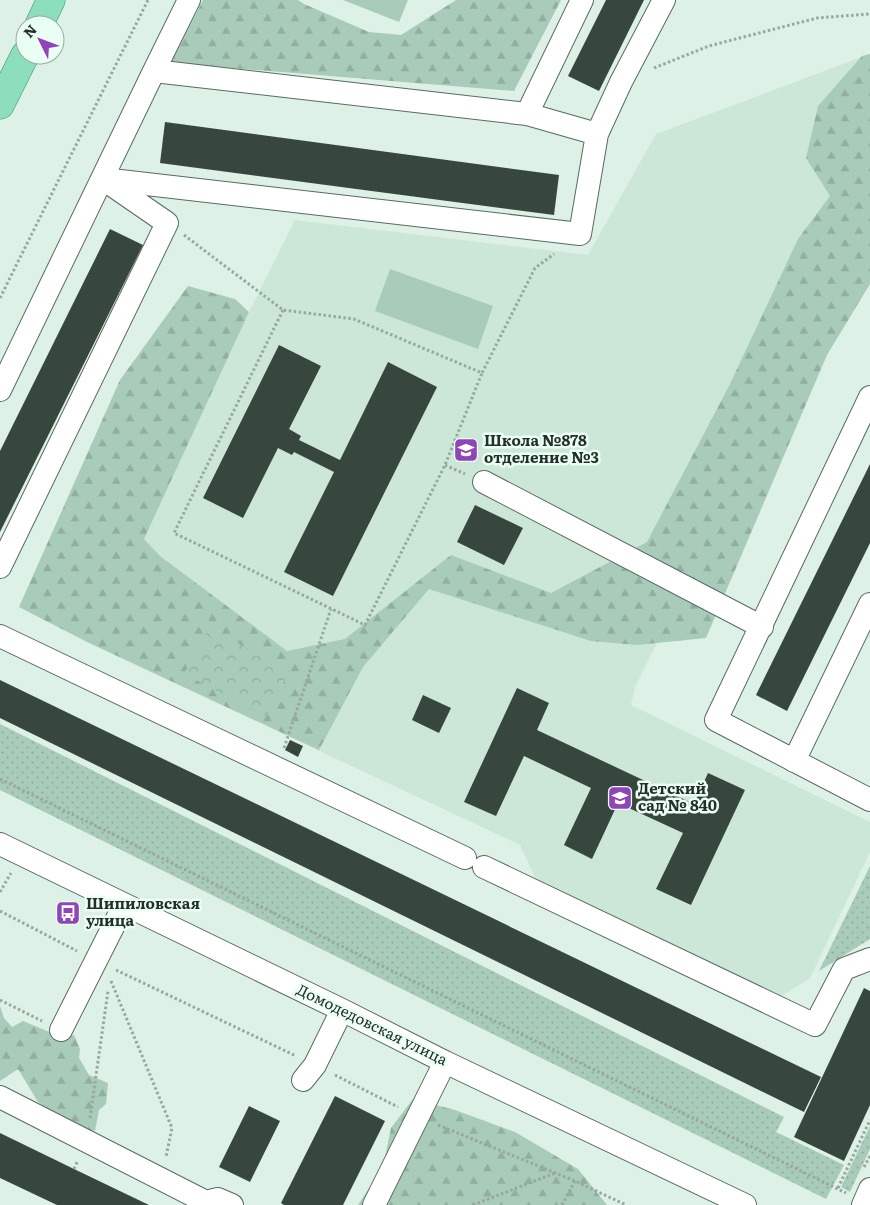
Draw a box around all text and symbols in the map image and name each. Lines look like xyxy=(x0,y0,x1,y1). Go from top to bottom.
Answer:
north arrow xyxy=(15,15,65,65)
text: N xyxy=(18,19,41,42)
place label: Школа №878 отделение №3 xyxy=(484,428,599,468)
school or university icon: Школа №878 отделение №3 xyxy=(453,437,479,463)
place label: Детский сад № 840 xyxy=(638,776,717,816)
school or university icon: Детский сад № 840 xyxy=(607,785,633,811)
place label: Шипиловская улица xyxy=(86,891,201,931)
bus stop icon: Шипиловская улица xyxy=(55,900,81,926)
street label: Домодедовская улица xyxy=(293,977,453,1071)

